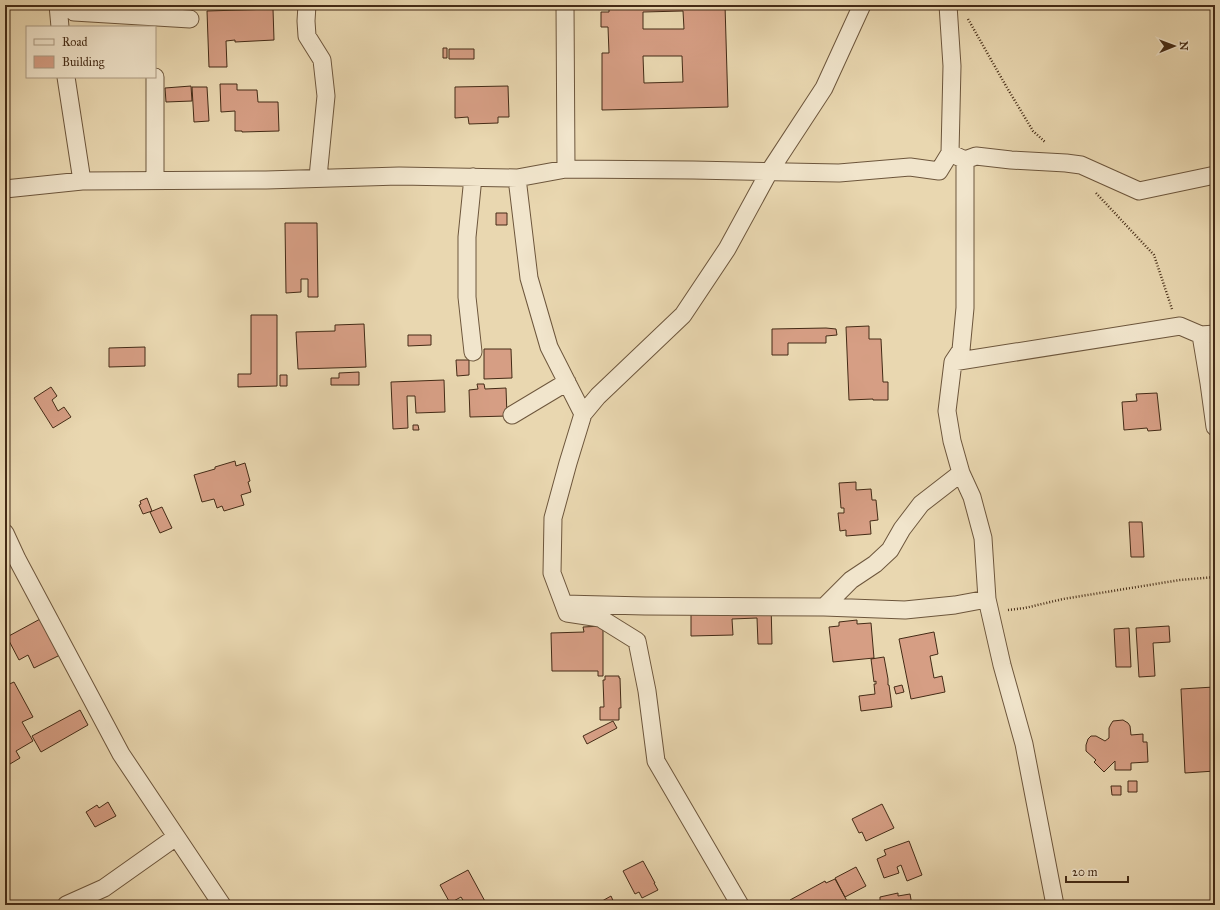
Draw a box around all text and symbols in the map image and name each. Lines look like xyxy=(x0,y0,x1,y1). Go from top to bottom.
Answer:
legend xyxy=(26,26,156,78)
north arrow xyxy=(1154,26,1194,66)
text: Road xyxy=(62,35,88,49)
text: N xyxy=(1177,41,1190,51)
text: Building xyxy=(62,55,105,70)
scale bar xyxy=(1066,858,1128,884)
text: 20 m xyxy=(1072,865,1098,879)

